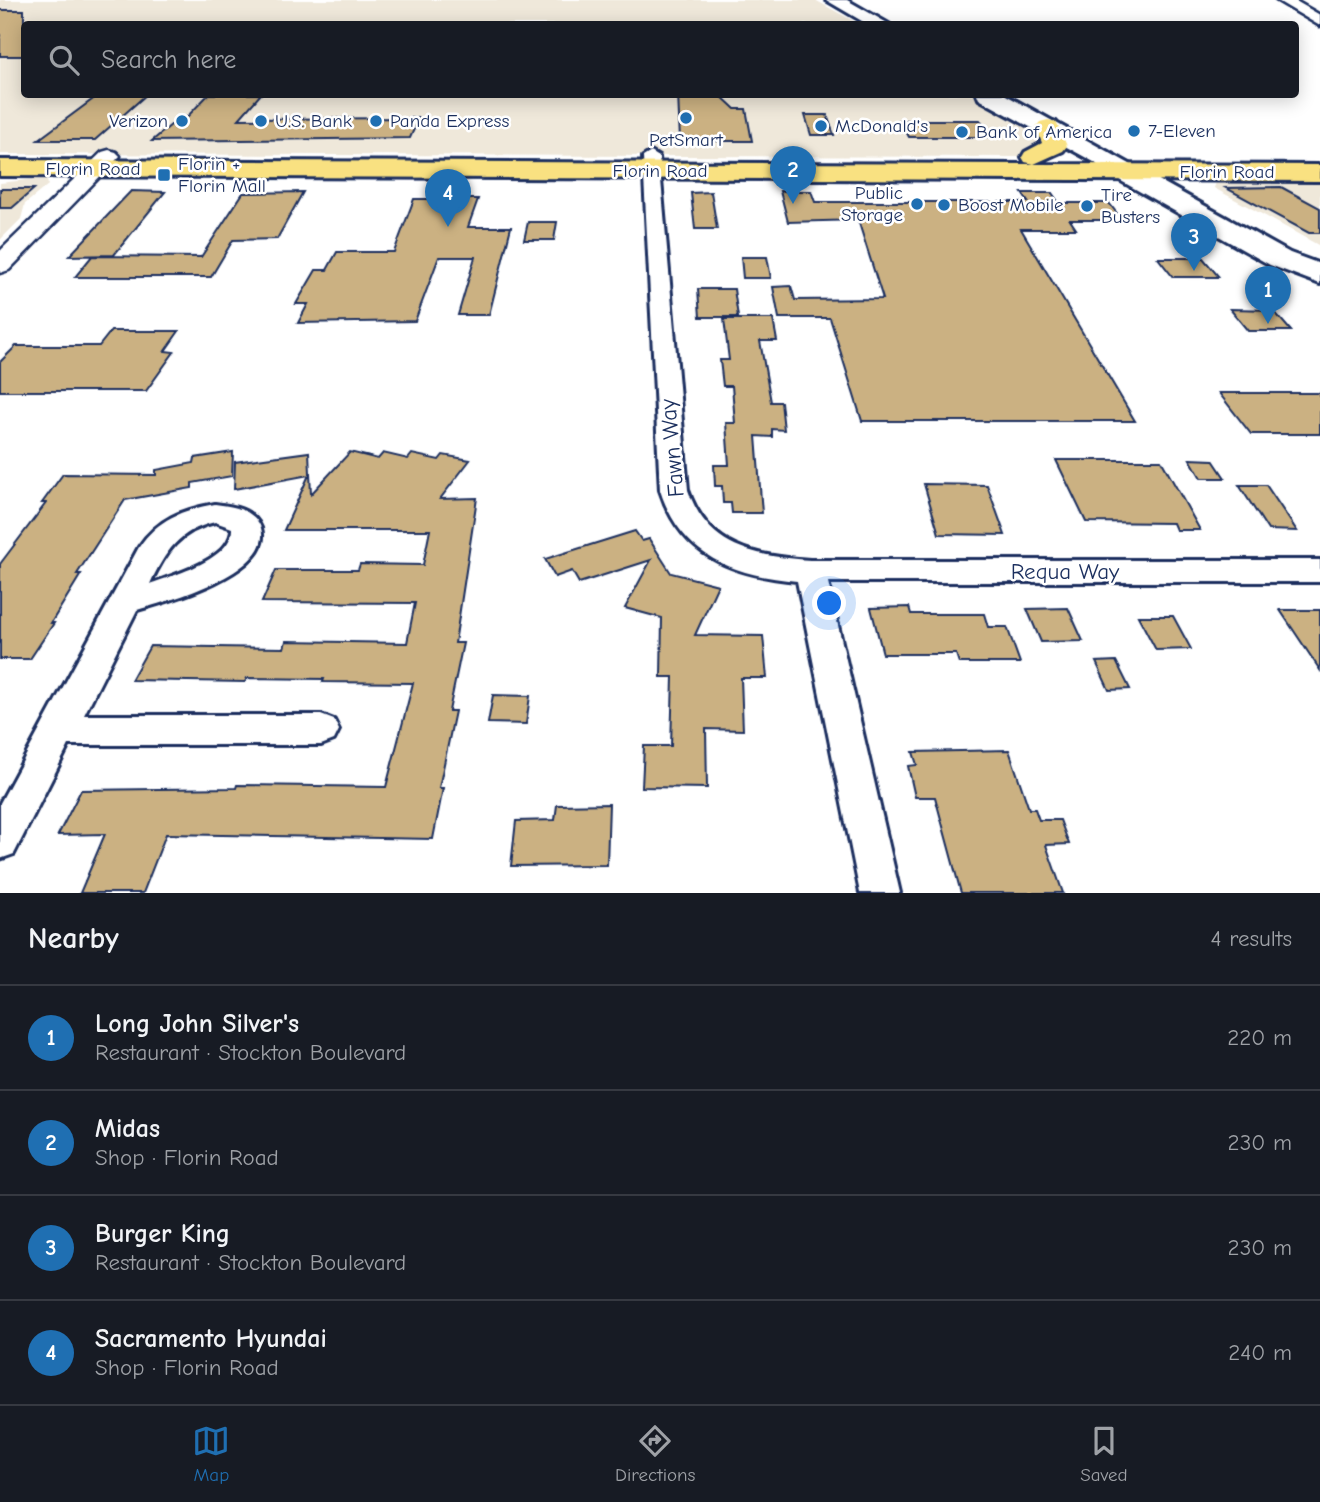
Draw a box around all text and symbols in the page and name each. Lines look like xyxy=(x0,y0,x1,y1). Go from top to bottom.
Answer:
search box xyxy=(21,21,1299,98)
icon: search xyxy=(45,41,83,79)
text: Search here xyxy=(101,45,236,75)
place label: Verizon xyxy=(109,110,168,132)
place label: U.S. Bank xyxy=(275,110,353,132)
place label: Panda Express xyxy=(390,110,510,132)
marker: PetSmart xyxy=(678,110,694,126)
marker: Verizon xyxy=(174,113,190,129)
marker: U.S. Bank xyxy=(253,113,269,129)
marker: Panda Express xyxy=(368,113,384,129)
place label: McDonald's xyxy=(835,115,928,137)
marker: McDonald's xyxy=(813,118,829,134)
place label: 7-Eleven xyxy=(1148,120,1216,142)
place label: Bank of America xyxy=(976,121,1112,143)
marker: 7-Eleven xyxy=(1126,123,1142,139)
marker: Bank of America xyxy=(954,124,970,140)
place label: PetSmart xyxy=(649,129,723,151)
pin: 2 xyxy=(770,146,816,204)
place label: Florin + Florin Mall xyxy=(178,153,266,197)
street label: Florin Road xyxy=(46,158,140,180)
street label: Florin Road xyxy=(613,160,707,182)
street label: Florin Road xyxy=(1180,161,1274,183)
marker: Florin + Florin Mall xyxy=(156,167,172,183)
pin: 4 xyxy=(425,169,471,227)
place label: Public Storage xyxy=(841,182,903,226)
place label: Tire Busters xyxy=(1101,184,1160,228)
place label: Boost Mobile xyxy=(958,194,1064,216)
marker: Public Storage xyxy=(909,196,925,212)
marker: Boost Mobile xyxy=(936,197,952,213)
marker: Tire Busters xyxy=(1079,198,1095,214)
pin: 3 xyxy=(1171,213,1217,271)
pin: 1 xyxy=(1245,266,1291,324)
street label: Fawn Way xyxy=(654,397,690,498)
street label: Requa Way xyxy=(1011,558,1120,585)
your location xyxy=(812,586,846,620)
text: Nearby xyxy=(28,921,119,956)
text: 4 results xyxy=(1210,925,1292,952)
text: Long John Silver's xyxy=(95,1009,299,1039)
text: 1 xyxy=(46,1024,56,1051)
text: 220 m xyxy=(1227,1024,1292,1051)
text: Restaurant · Stockton Boulevard xyxy=(95,1039,406,1066)
text: Midas xyxy=(95,1114,160,1144)
text: 2 xyxy=(45,1129,57,1156)
text: 230 m xyxy=(1228,1129,1292,1156)
text: Shop · Florin Road xyxy=(95,1144,279,1171)
text: Burger King xyxy=(95,1219,230,1249)
text: 3 xyxy=(45,1234,57,1261)
text: 230 m xyxy=(1228,1234,1292,1261)
text: Restaurant · Stockton Boulevard xyxy=(95,1249,406,1276)
text: Sacramento Hyundai xyxy=(95,1324,327,1354)
text: 4 xyxy=(46,1339,56,1366)
text: 240 m xyxy=(1228,1339,1292,1366)
text: Shop · Florin Road xyxy=(95,1354,279,1381)
tab: Map xyxy=(192,1422,230,1486)
tab: Directions xyxy=(615,1422,695,1486)
tab: Saved xyxy=(1080,1422,1128,1486)

